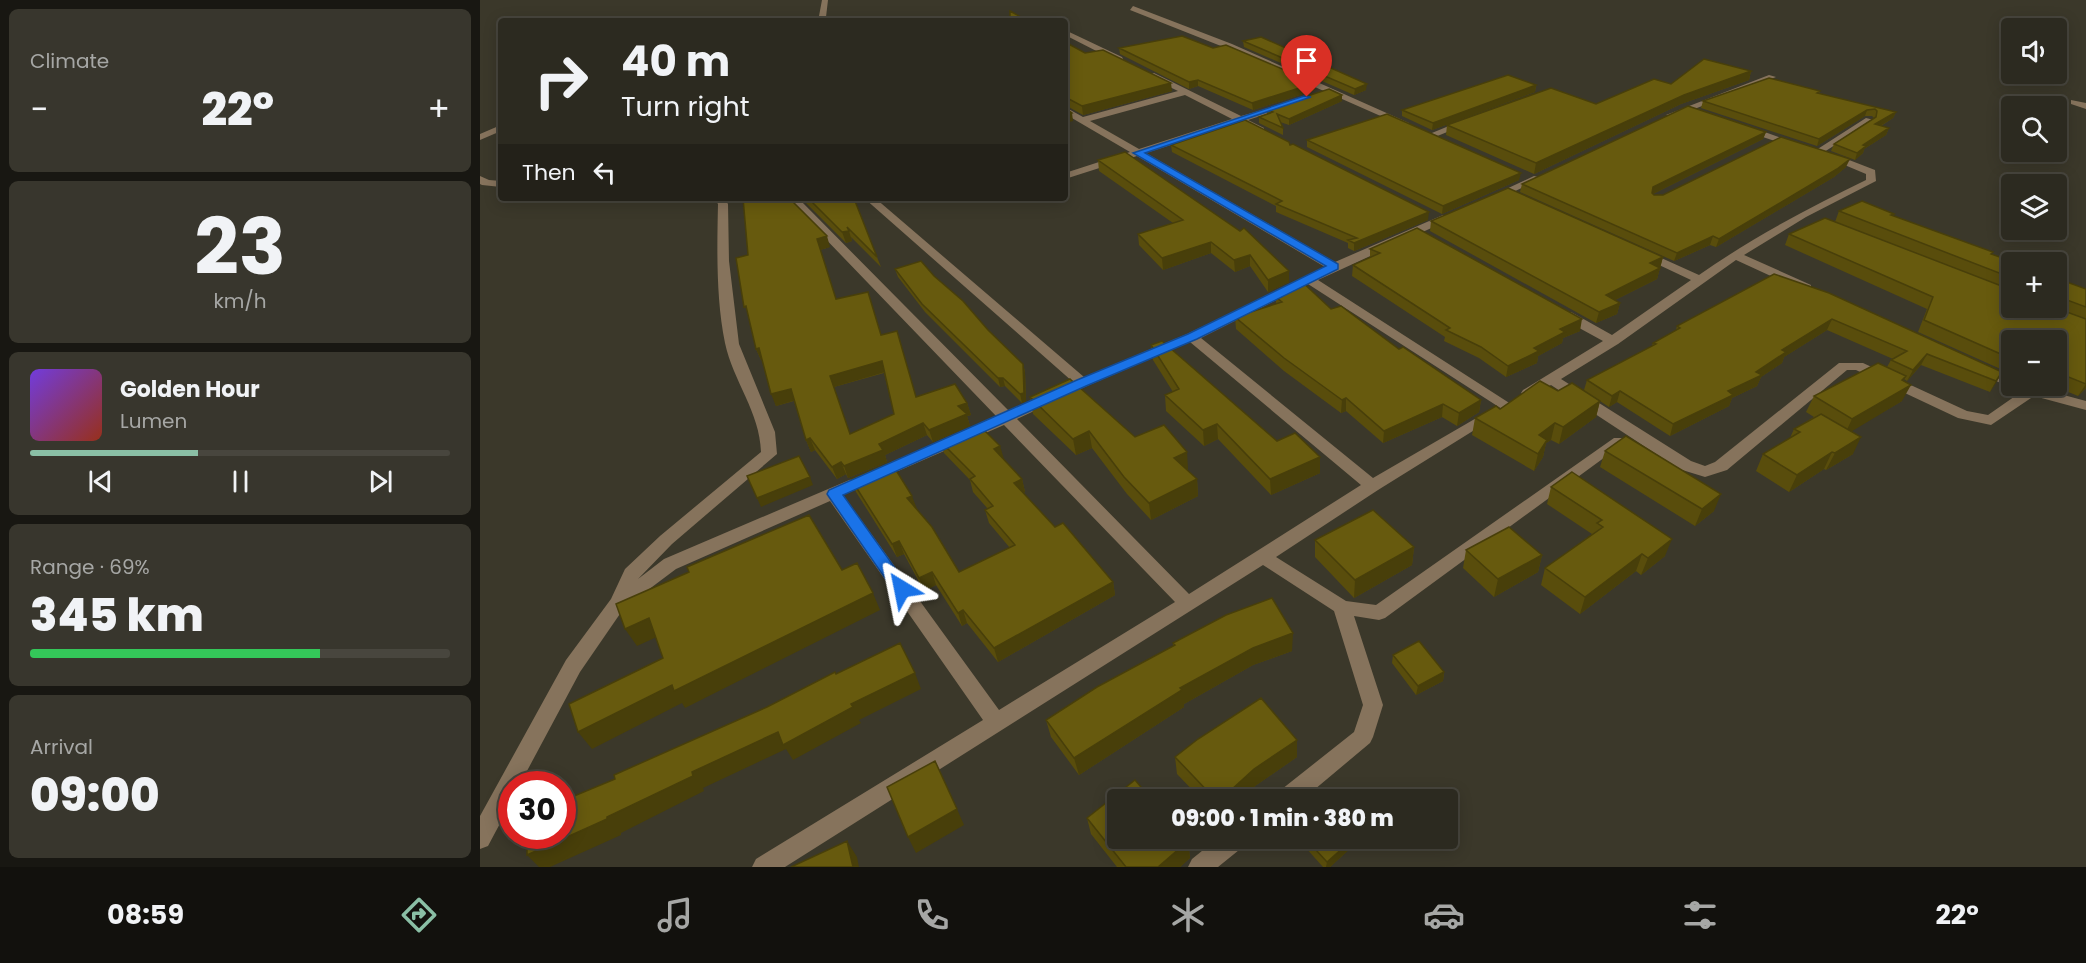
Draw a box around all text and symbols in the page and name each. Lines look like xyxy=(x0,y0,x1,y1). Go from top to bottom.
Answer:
map controls xyxy=(2001,18,2067,396)
button: sound xyxy=(2001,18,2067,84)
text: 40 m xyxy=(621,32,730,91)
pin xyxy=(1281,35,1332,97)
icon: right xyxy=(522,42,600,120)
icon: arrive xyxy=(1290,44,1323,77)
text: Climate xyxy=(30,47,109,75)
text: 22° xyxy=(201,78,274,141)
text: − xyxy=(30,86,48,133)
text: + xyxy=(427,86,450,133)
text: Turn right xyxy=(621,88,750,125)
button: search xyxy=(2001,96,2067,162)
icon: left xyxy=(588,156,621,189)
text: Then xyxy=(522,157,576,188)
button: layers xyxy=(2001,174,2067,240)
text: 23 xyxy=(194,192,286,301)
button: + xyxy=(2001,252,2067,318)
text: km/h xyxy=(213,287,267,315)
button: − xyxy=(2001,330,2067,396)
text: Golden Hour xyxy=(120,374,260,405)
text: Lumen xyxy=(120,407,187,435)
icon: previous xyxy=(84,465,117,498)
icon: pause xyxy=(224,465,257,498)
icon: next xyxy=(364,465,397,498)
text: Range · 69% xyxy=(30,553,150,581)
position arrow xyxy=(870,557,934,621)
text: 345 km xyxy=(30,584,204,647)
text: Arrival xyxy=(30,733,93,761)
text: 09:00 xyxy=(30,764,160,827)
speed limit sign: 30 xyxy=(498,771,576,849)
text: 09:00 · 1 min · 380 m xyxy=(1171,803,1394,834)
icon: directions xyxy=(398,894,440,936)
icon: music xyxy=(654,894,696,936)
icon: phone xyxy=(911,894,953,936)
icon: climate xyxy=(1167,894,1209,936)
icon: car xyxy=(1423,894,1465,936)
icon: filters xyxy=(1679,894,1721,936)
text: 08:59 xyxy=(107,896,184,933)
text: 22° xyxy=(1935,896,1979,933)

